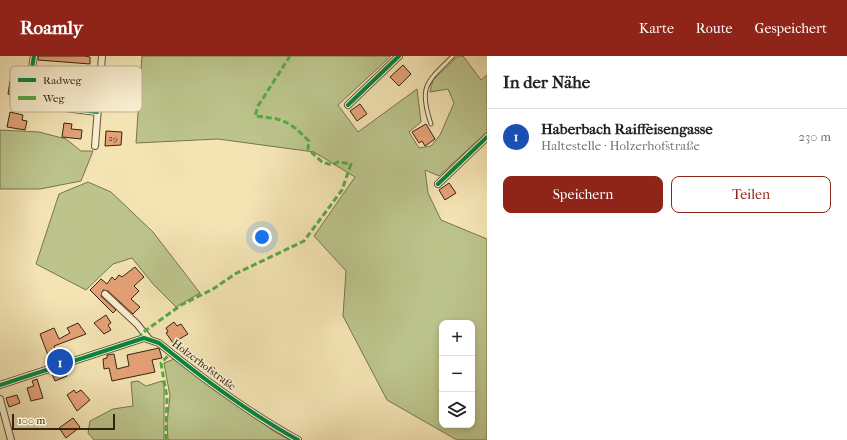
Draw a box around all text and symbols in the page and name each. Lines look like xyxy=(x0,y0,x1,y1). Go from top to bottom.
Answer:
text: Roamly xyxy=(20,17,83,39)
text: Karte xyxy=(639,20,674,37)
text: Route xyxy=(696,20,733,37)
text: Gespeichert xyxy=(755,20,827,37)
legend xyxy=(10,66,142,112)
text: In der Nähe xyxy=(503,72,590,92)
text: Radweg xyxy=(43,74,82,87)
text: Weg xyxy=(42,92,65,105)
text: Haberbach Raiffeisengasse xyxy=(541,120,713,138)
text: 1 xyxy=(514,129,518,144)
text: 230 m xyxy=(798,129,831,144)
house number: 29 xyxy=(108,133,118,143)
text: Haltestelle · Holzerhofstraße xyxy=(541,138,700,153)
button: Speichern xyxy=(503,176,663,213)
button: Teilen xyxy=(671,176,831,213)
your location xyxy=(252,227,272,247)
map controls xyxy=(439,320,475,428)
button: + xyxy=(439,320,475,356)
street label: Holzerhofstraße xyxy=(170,337,239,394)
pin: 1 xyxy=(47,347,73,377)
button: − xyxy=(439,356,475,392)
button: layers xyxy=(439,392,475,428)
scale bar xyxy=(12,412,115,431)
text: 100 m xyxy=(18,414,46,427)

